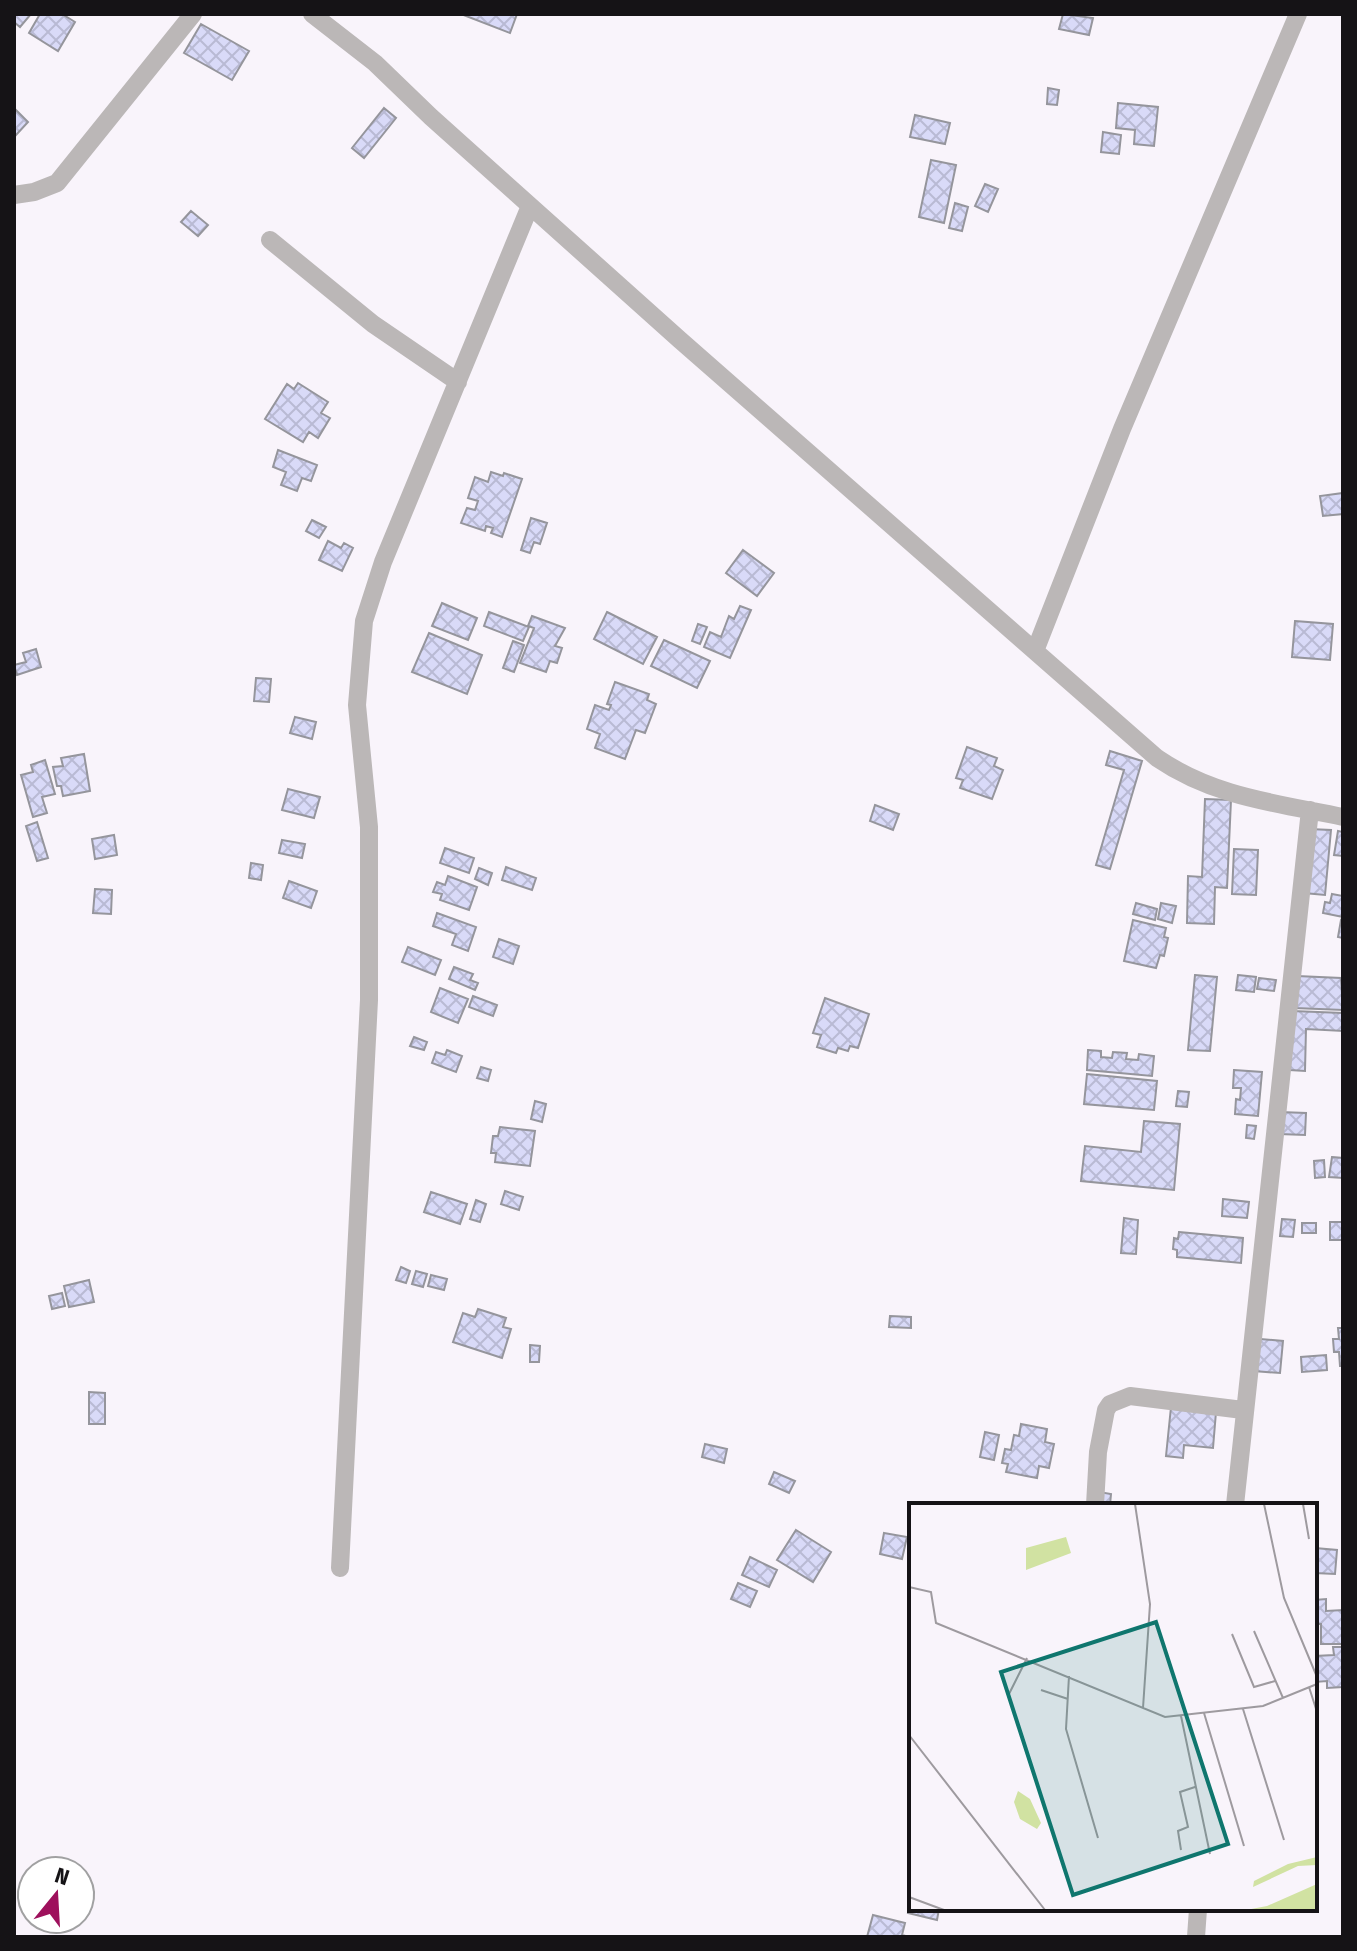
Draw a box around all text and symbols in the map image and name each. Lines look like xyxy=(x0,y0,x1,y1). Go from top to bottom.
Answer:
inset map xyxy=(909,1503,1317,1911)
north arrow xyxy=(16,1855,96,1935)
text: N xyxy=(52,1862,72,1891)

